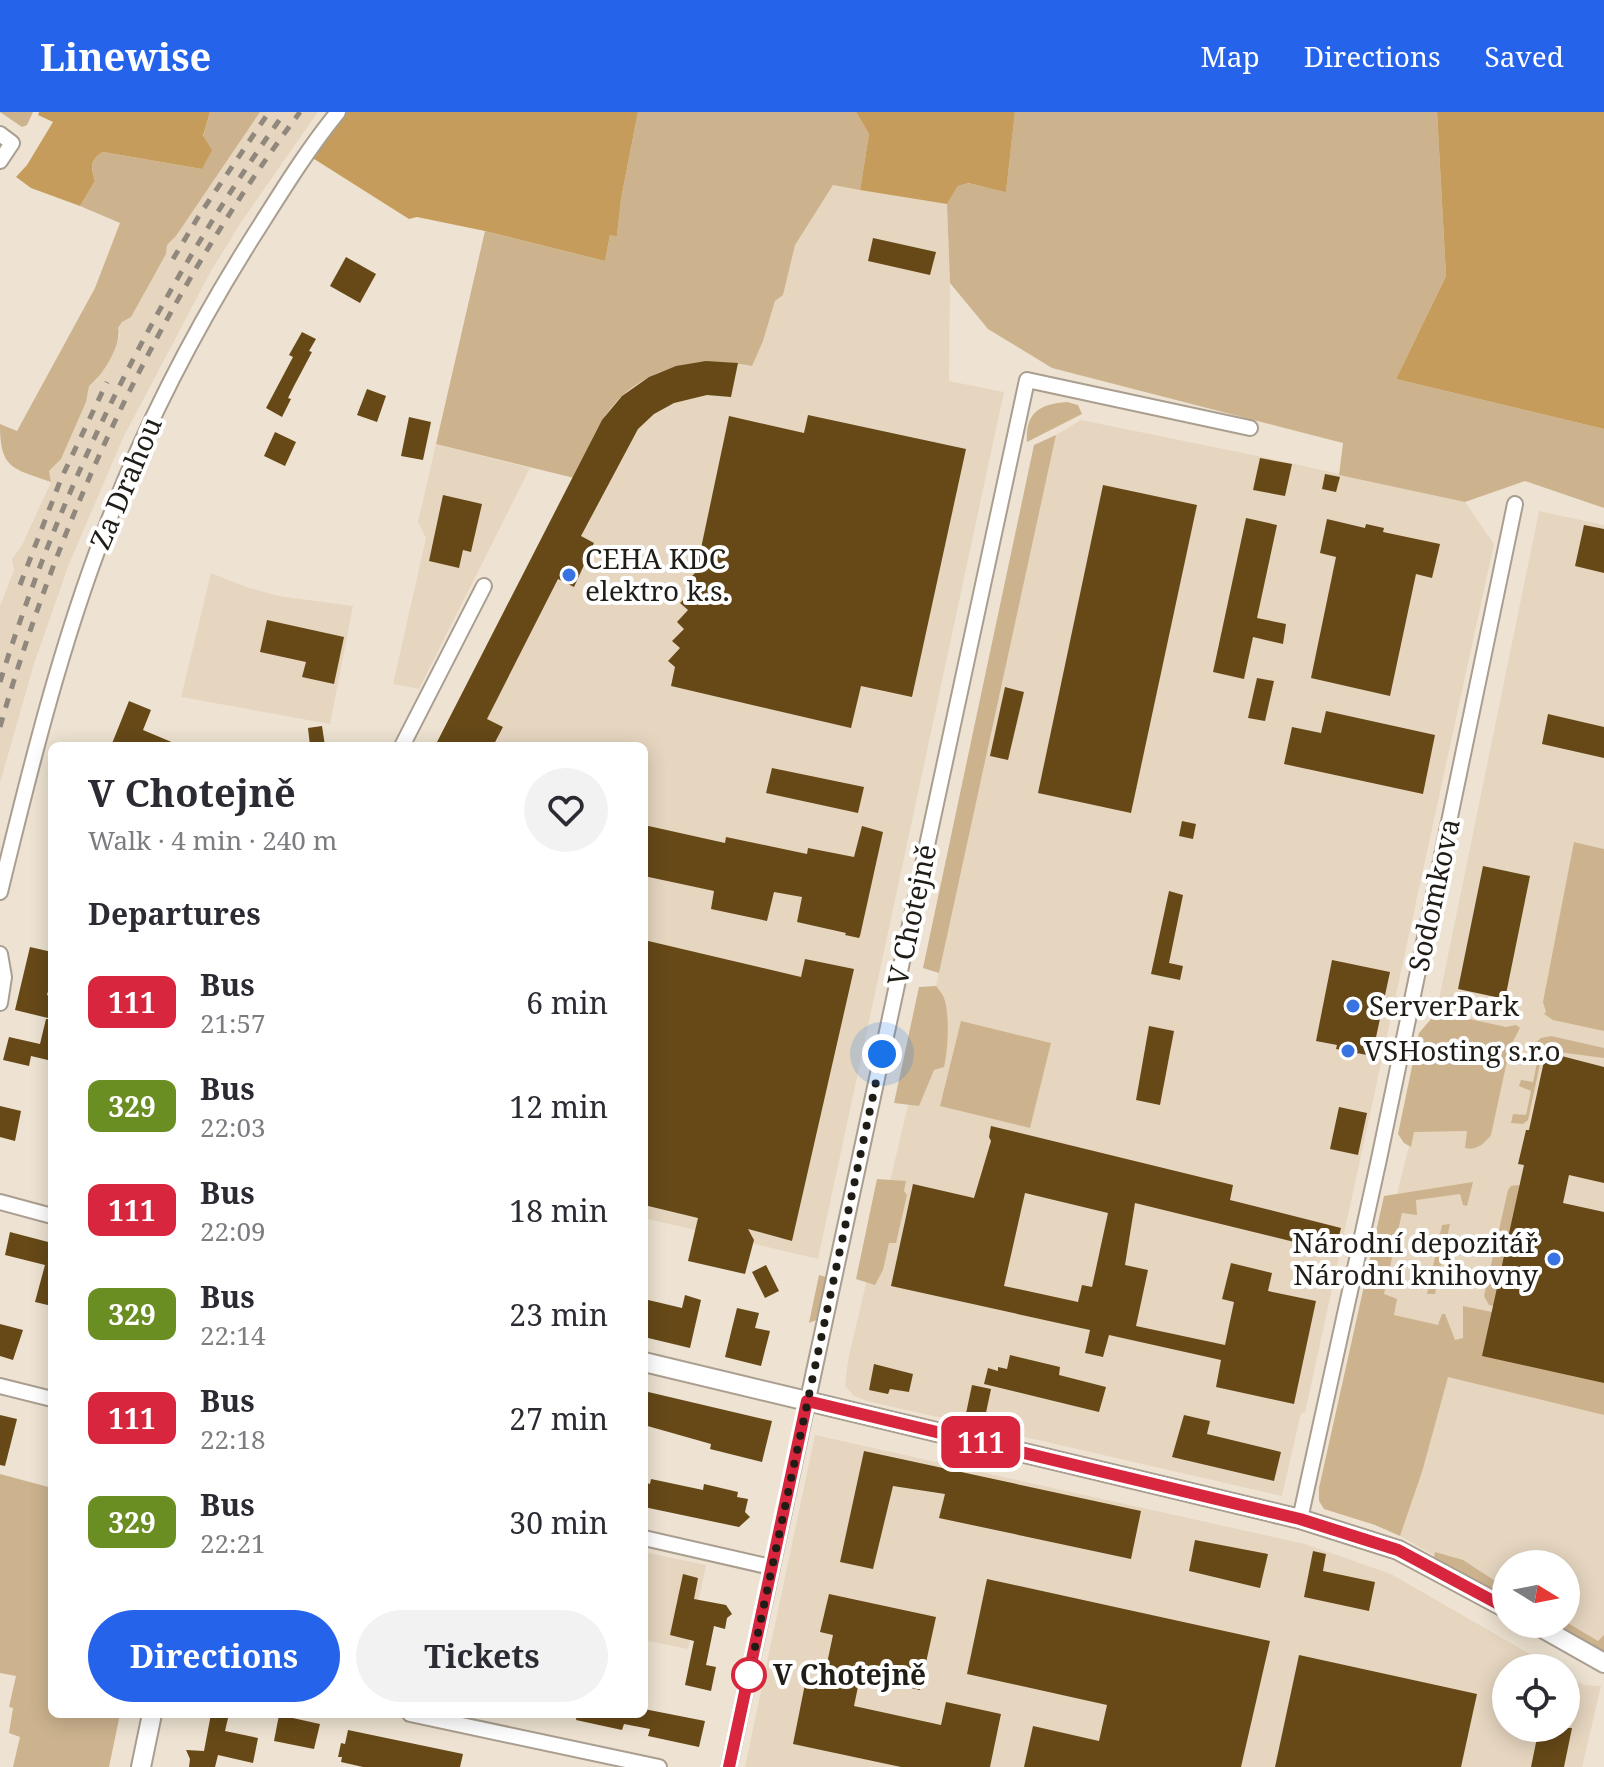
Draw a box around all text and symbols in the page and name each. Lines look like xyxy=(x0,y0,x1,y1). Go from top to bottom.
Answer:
text: Linewise xyxy=(40,30,211,82)
text: Map xyxy=(1200,37,1260,75)
text: Directions xyxy=(1304,37,1441,75)
text: Saved xyxy=(1485,37,1564,75)
street label: Za Drahou xyxy=(80,411,170,555)
place label: CEHA KDC elektro k.s. xyxy=(585,539,730,609)
marker: CEHA KDC elektro k.s. xyxy=(560,566,578,584)
text: V Chotejně xyxy=(88,766,296,818)
button: heart xyxy=(524,768,608,852)
street label: Sodomkova xyxy=(1398,815,1468,975)
text: Walk · 4 min · 240 m xyxy=(88,822,337,858)
street label: V Chotejně xyxy=(878,841,945,989)
text: Departures xyxy=(88,893,261,934)
text: Bus xyxy=(200,964,255,1005)
text: 6 min xyxy=(526,982,608,1023)
text: 111 xyxy=(108,983,156,1021)
place label: ServerPark xyxy=(1369,986,1520,1024)
marker: ServerPark xyxy=(1344,997,1362,1015)
text: 21:57 xyxy=(200,1005,266,1041)
place label: VSHosting s.r.o xyxy=(1364,1031,1561,1069)
your location xyxy=(862,1034,902,1074)
marker: VSHosting s.r.o xyxy=(1339,1042,1357,1060)
text: Bus xyxy=(200,1068,255,1109)
text: 12 min xyxy=(509,1086,608,1127)
text: 329 xyxy=(108,1087,156,1125)
text: 22:03 xyxy=(200,1109,266,1145)
text: Bus xyxy=(200,1172,255,1213)
text: 18 min xyxy=(509,1190,608,1231)
text: 111 xyxy=(108,1191,156,1229)
text: 22:09 xyxy=(200,1213,266,1249)
place label: Národní depozitář Národní knihovny xyxy=(1292,1223,1538,1293)
marker: Národní depozitář Národní knihovny xyxy=(1545,1250,1563,1268)
text: Bus xyxy=(200,1276,255,1317)
text: 23 min xyxy=(509,1294,608,1335)
text: 329 xyxy=(108,1295,156,1333)
text: 22:14 xyxy=(200,1317,266,1353)
text: Bus xyxy=(200,1380,255,1421)
text: 27 min xyxy=(509,1398,608,1439)
text: 111 xyxy=(108,1399,156,1437)
line badge: 111 xyxy=(935,1416,1027,1468)
text: 22:18 xyxy=(200,1421,266,1457)
text: 111 xyxy=(957,1423,1005,1461)
text: Bus xyxy=(200,1484,255,1525)
text: 30 min xyxy=(509,1502,608,1543)
text: 329 xyxy=(108,1503,156,1541)
text: 22:21 xyxy=(200,1525,266,1561)
north arrow xyxy=(1492,1550,1580,1638)
map controls xyxy=(1492,1550,1580,1742)
button: Directions xyxy=(88,1610,340,1702)
button: Tickets xyxy=(356,1610,608,1702)
button: locate xyxy=(1492,1654,1580,1742)
place label: V Chotejně xyxy=(773,1655,926,1693)
marker: V Chotejně xyxy=(732,1658,766,1692)

